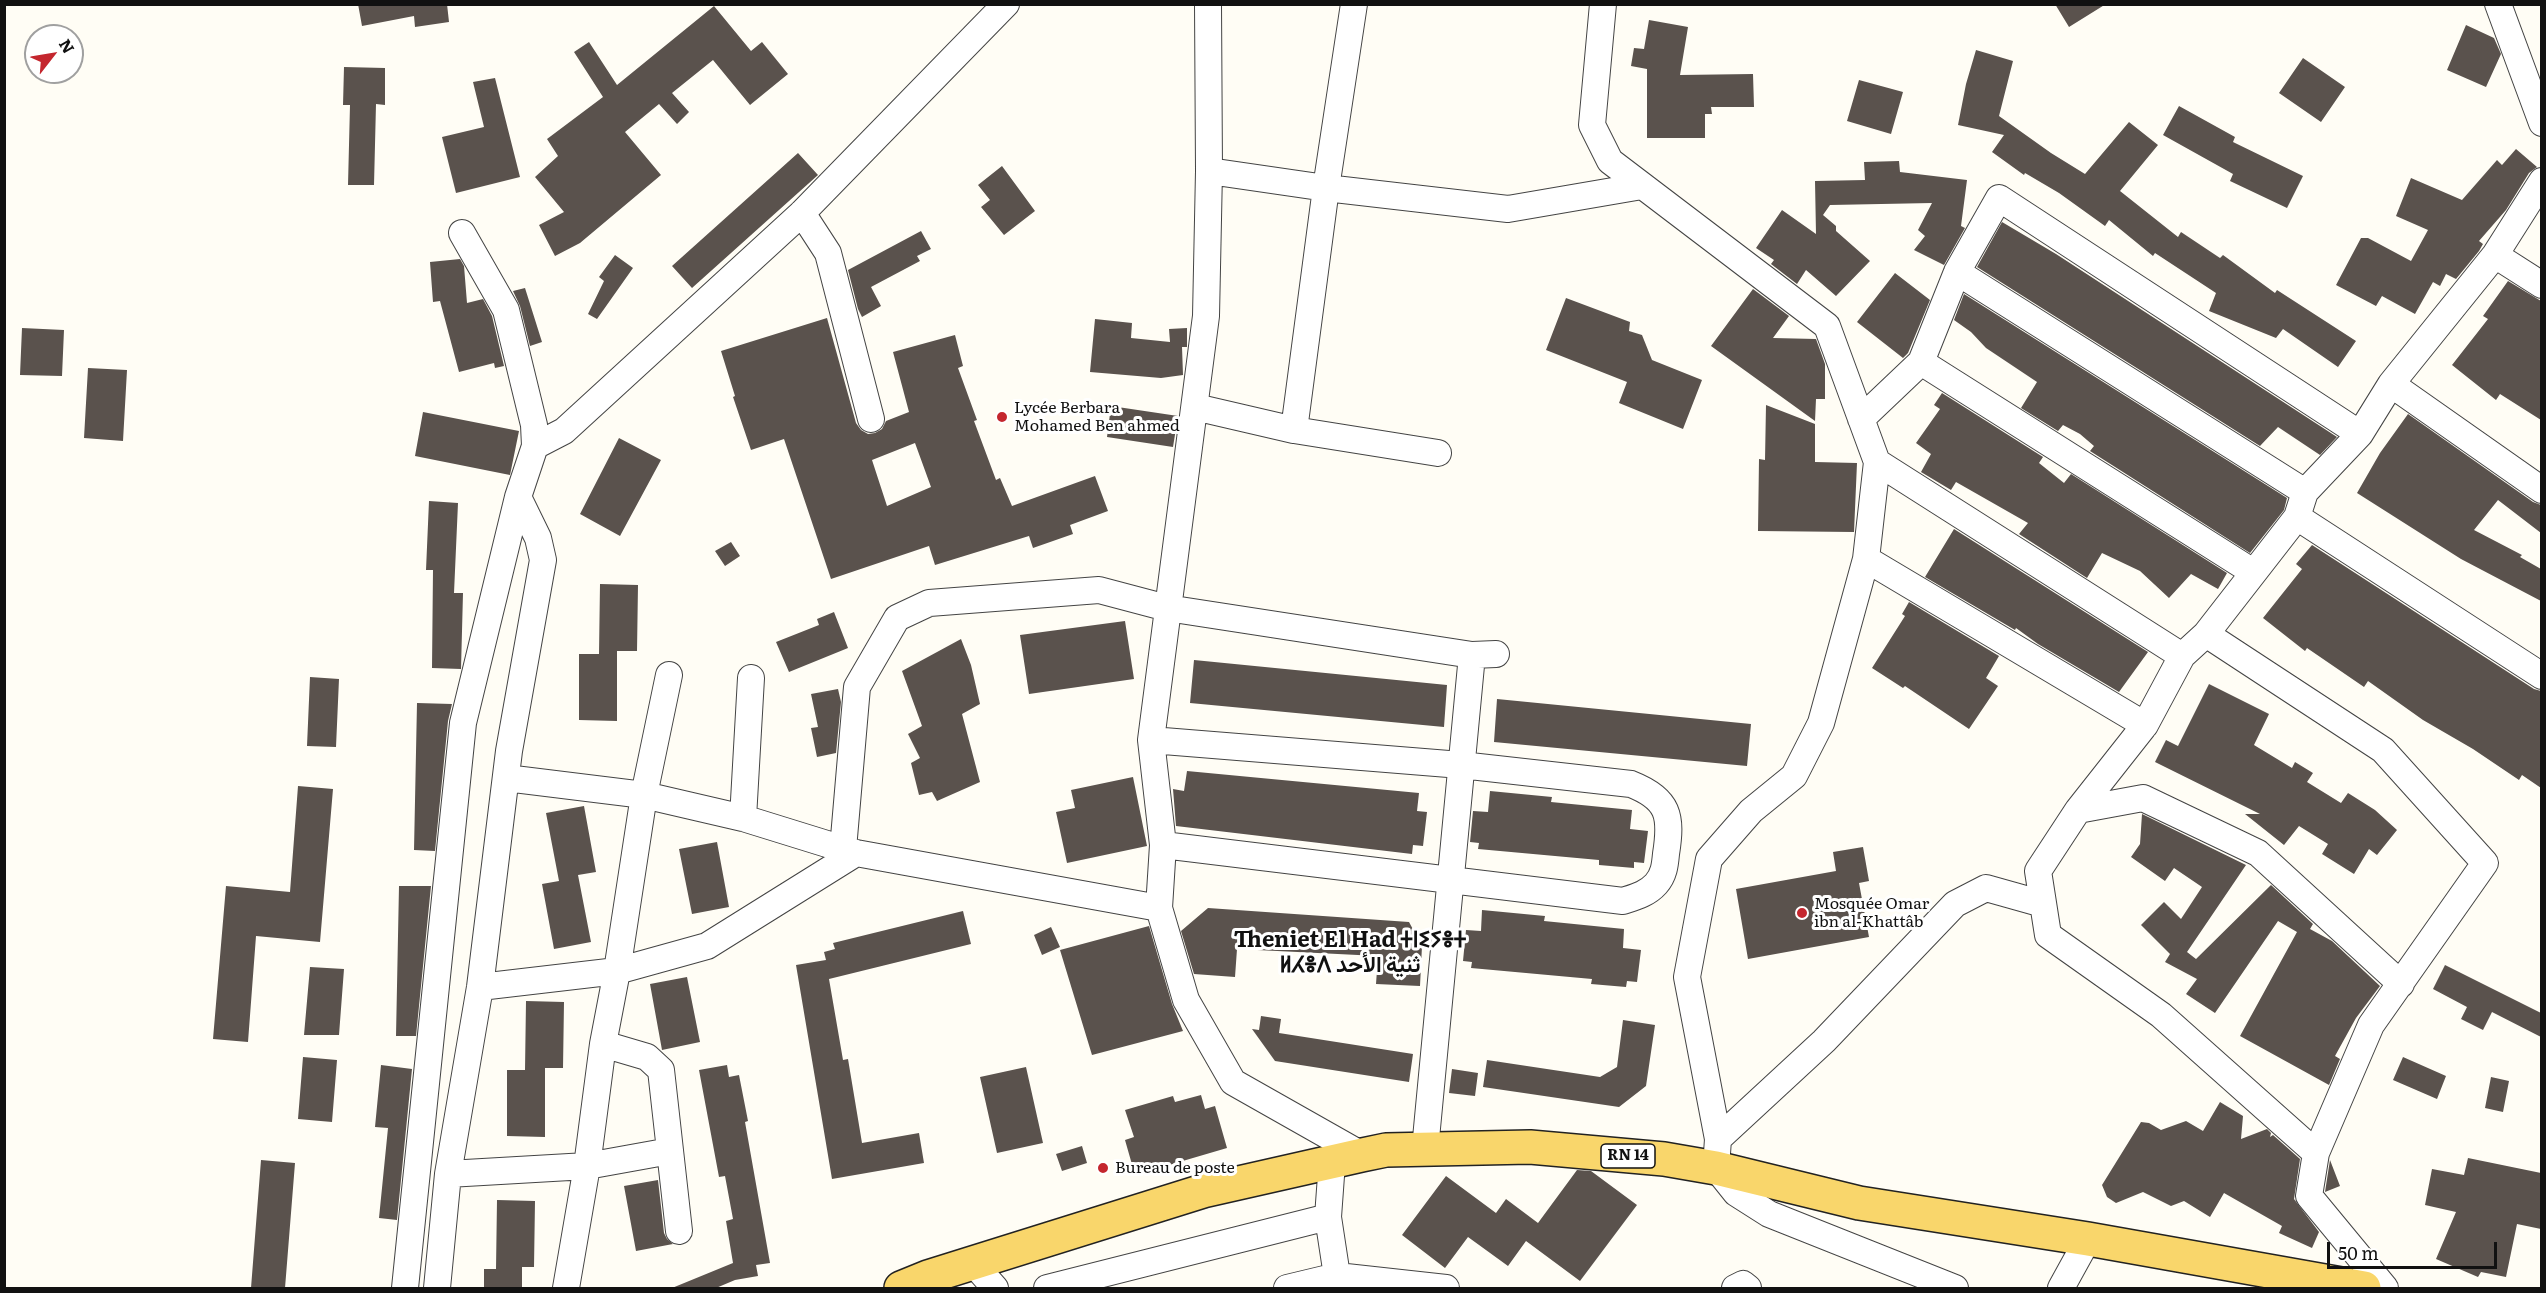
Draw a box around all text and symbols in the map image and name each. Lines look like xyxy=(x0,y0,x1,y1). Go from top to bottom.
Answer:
north arrow xyxy=(24,24,84,84)
text: N xyxy=(54,34,81,58)
place label: Lycée Berbara Mohamed Ben ahmed xyxy=(1014,398,1180,436)
marker: Lycée Berbara Mohamed Ben ahmed xyxy=(995,410,1009,424)
place label: Mosquée Omar ibn al-Khattâb xyxy=(1814,894,1929,932)
marker: Mosquée Omar ibn al-Khattâb xyxy=(1795,906,1809,920)
district label: Theniet El Had ⵜⵏⵉⵢⴻⵜ ⵍⵃⴻⴷ ثنية الأحد xyxy=(1234,928,1466,980)
road number: RN 14 xyxy=(1601,1144,1655,1168)
place label: Bureau de poste xyxy=(1115,1158,1235,1178)
marker: Bureau de poste xyxy=(1096,1161,1110,1175)
scale bar xyxy=(2330,1230,2500,1268)
text: 50 m xyxy=(2338,1239,2379,1266)

